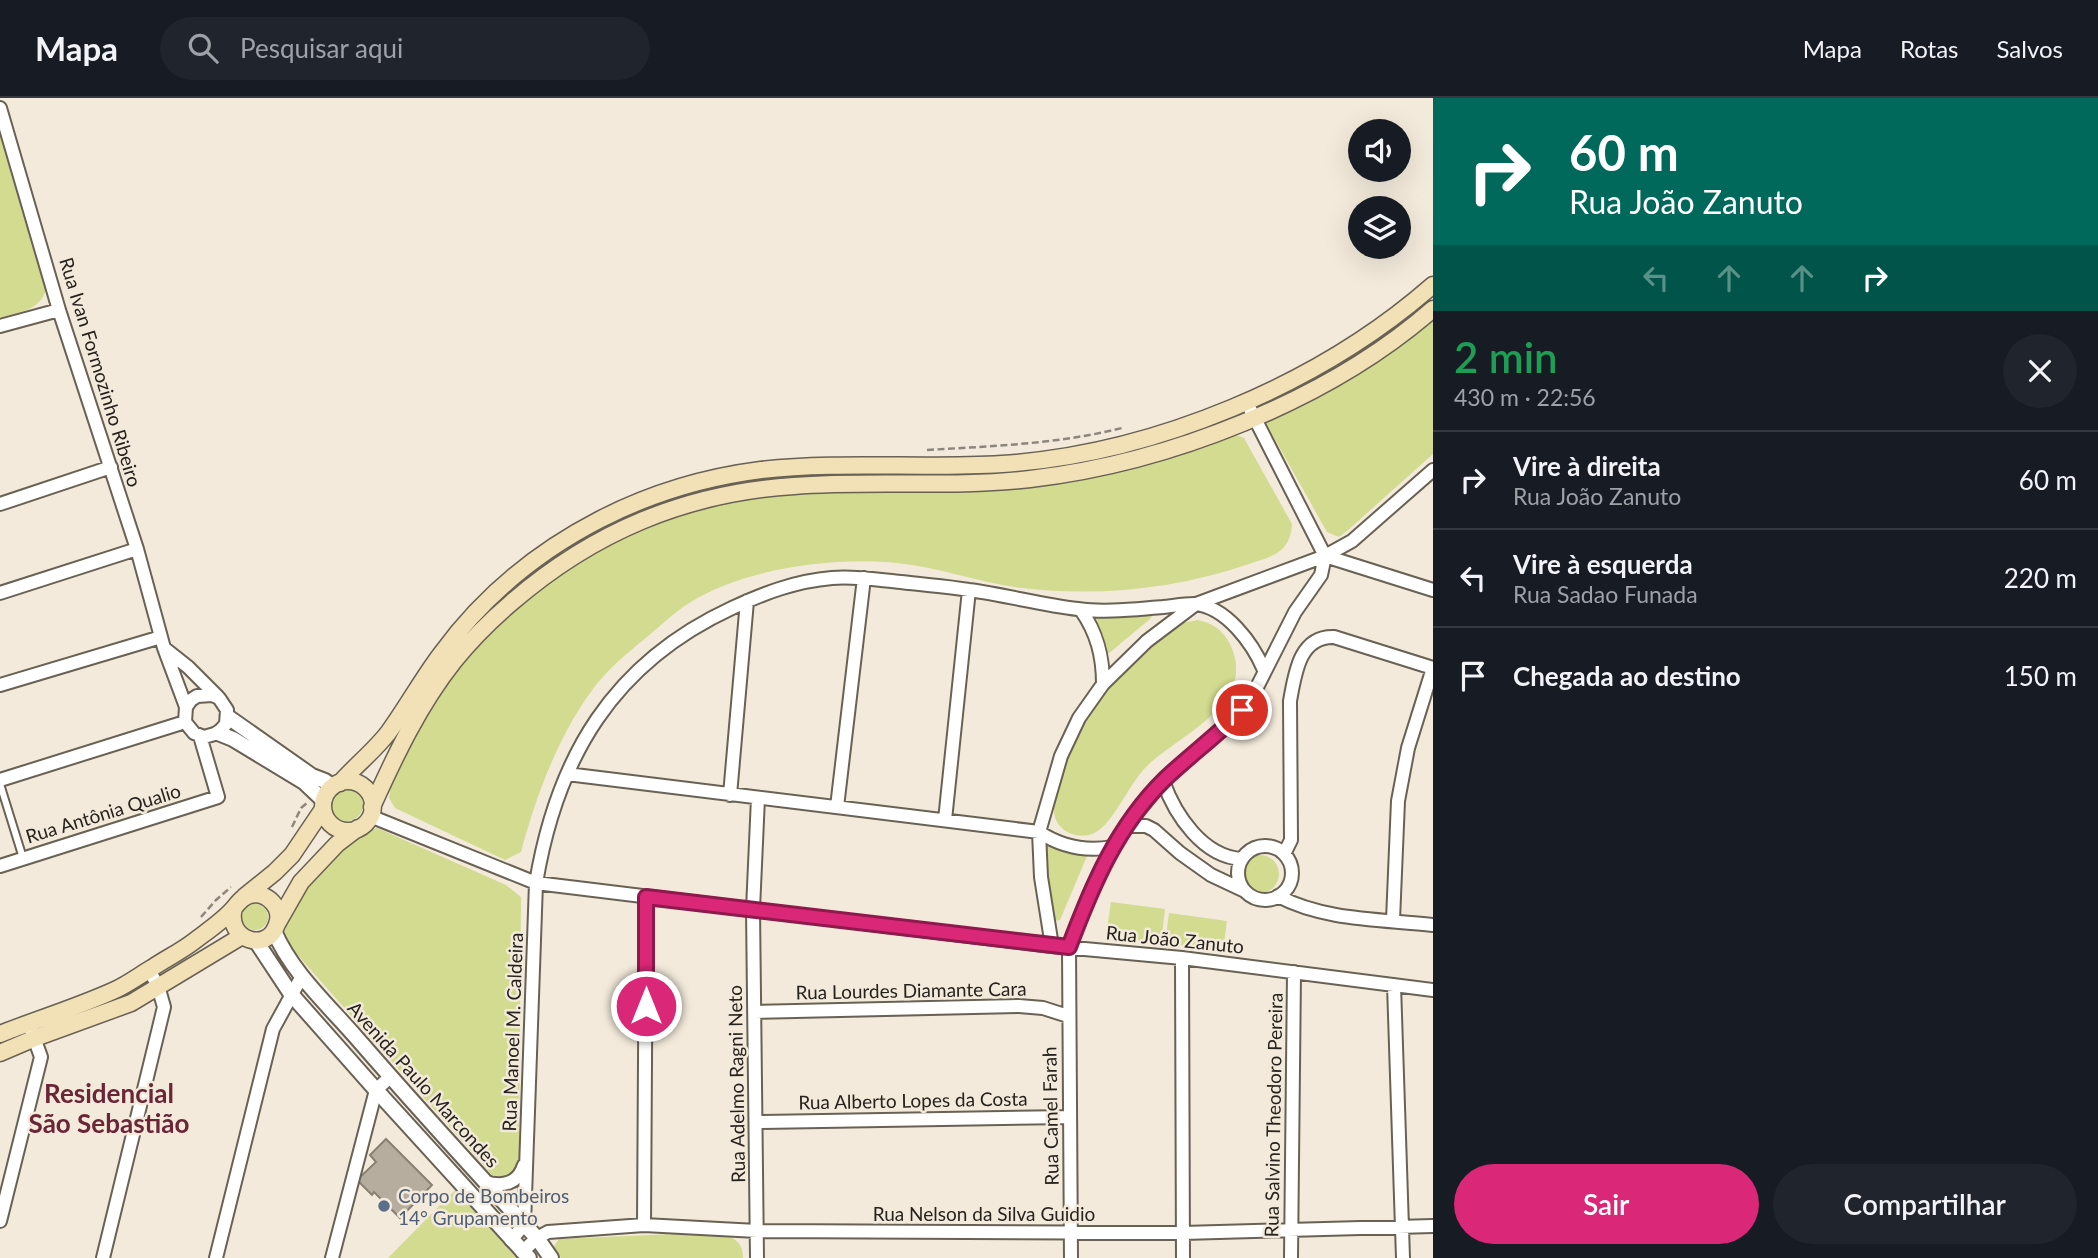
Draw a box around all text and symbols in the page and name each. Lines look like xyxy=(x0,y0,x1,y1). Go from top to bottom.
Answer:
search box xyxy=(160,17,650,80)
text: Mapa xyxy=(35,28,118,68)
icon: search xyxy=(184,29,222,67)
text: Pesquisar aqui xyxy=(240,32,403,64)
text: Mapa xyxy=(1803,34,1862,63)
text: Rotas xyxy=(1900,34,1959,63)
text: Salvos xyxy=(1997,34,2063,63)
map controls xyxy=(1348,119,1411,259)
button: sound xyxy=(1348,119,1411,182)
text: 60 m xyxy=(1569,123,1679,181)
icon: right xyxy=(1454,126,1545,217)
text: Rua João Zanuto xyxy=(1569,182,1803,221)
button: layers xyxy=(1348,196,1411,259)
street label: Rua Ivan Formozinho Ribeiro xyxy=(55,255,147,489)
icon: left xyxy=(1637,259,1675,297)
icon: ahead xyxy=(1710,259,1748,297)
icon: ahead xyxy=(1783,259,1821,297)
icon: right xyxy=(1856,259,1894,297)
text: 2 min xyxy=(1454,332,1558,382)
button: close xyxy=(2003,334,2077,408)
text: 430 m · 22:56 xyxy=(1454,383,1596,411)
text: Vire à direita xyxy=(1513,450,1661,482)
icon: right xyxy=(1454,461,1492,499)
text: 60 m xyxy=(2019,464,2077,496)
text: Rua João Zanuto xyxy=(1513,482,1681,510)
text: Vire à esquerda xyxy=(1513,548,1693,580)
icon: left xyxy=(1454,559,1492,597)
text: 220 m xyxy=(2004,562,2077,594)
text: Rua Sadao Funada xyxy=(1513,580,1698,608)
icon: arrive xyxy=(1454,657,1492,695)
text: Chegada ao destino xyxy=(1513,660,1741,692)
text: 150 m xyxy=(2004,660,2077,692)
pin xyxy=(1212,680,1272,740)
icon: arrive xyxy=(1223,691,1261,729)
street label: Rua Antônia Qualio xyxy=(23,778,183,848)
street label: Rua João Zanuto xyxy=(1105,920,1245,958)
street label: Rua Manoel M. Caldeira xyxy=(497,932,527,1132)
position arrow xyxy=(609,969,683,1043)
street label: Rua Lourdes Diamante Cara xyxy=(795,976,1027,1004)
street label: Rua Adelmo Ragni Neto xyxy=(723,985,749,1183)
street label: Rua Salvino Theodoro Pereira xyxy=(1259,992,1287,1238)
street label: Avenida Paulo Marcondes xyxy=(343,996,505,1172)
street label: Rua Camel Farah xyxy=(1037,1046,1063,1186)
district label: Residencial São Sebastião xyxy=(29,1077,190,1139)
street label: Rua Alberto Lopes da Costa xyxy=(798,1087,1028,1113)
button: Sair xyxy=(1454,1164,1759,1244)
button: Compartilhar xyxy=(1773,1164,2077,1244)
place label: Corpo de Bombeiros 14° Grupamento xyxy=(398,1184,569,1229)
marker: Corpo de Bombeiros 14° Grupamento xyxy=(376,1198,392,1214)
street label: Rua Nelson da Silva Guidio xyxy=(873,1202,1095,1225)

